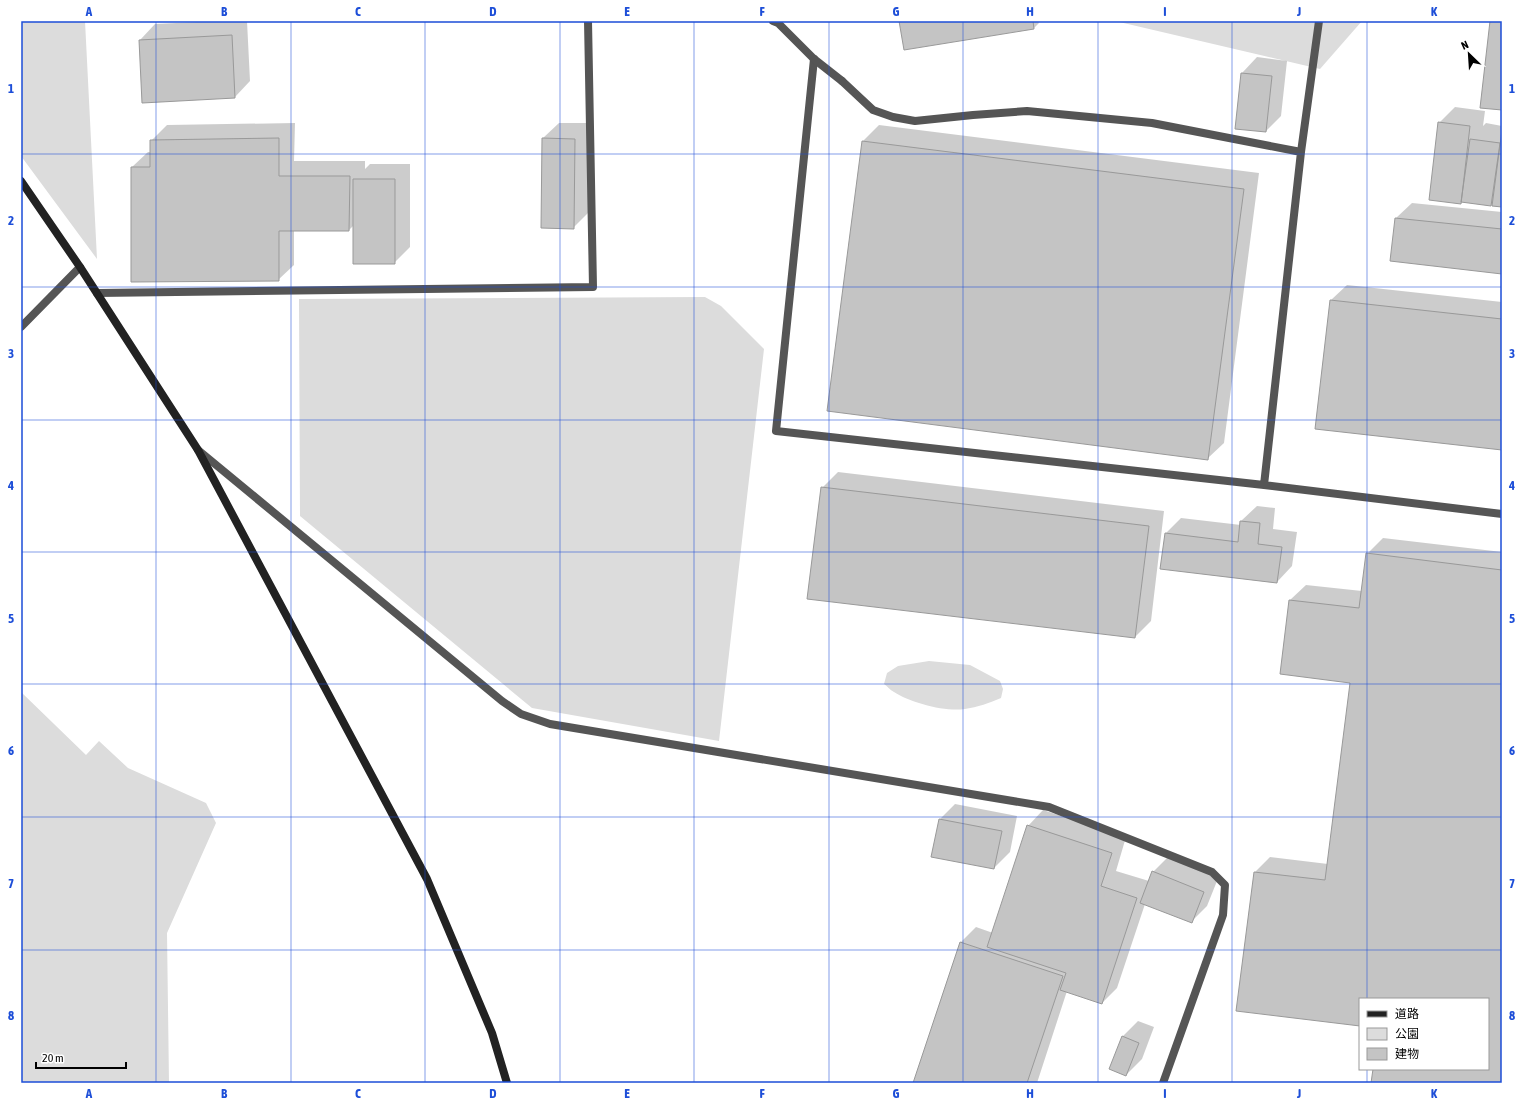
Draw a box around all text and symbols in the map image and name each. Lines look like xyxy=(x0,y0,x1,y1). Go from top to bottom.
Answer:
text: A xyxy=(85,4,93,19)
text: B xyxy=(221,4,228,19)
text: C xyxy=(355,4,361,19)
text: D xyxy=(489,4,497,19)
text: E xyxy=(624,4,630,19)
text: F xyxy=(759,4,765,19)
text: G xyxy=(893,4,900,19)
text: H xyxy=(1026,4,1034,19)
text: I xyxy=(1163,4,1167,19)
text: J xyxy=(1296,4,1301,19)
text: K xyxy=(1431,4,1438,19)
north arrow xyxy=(1449,34,1489,74)
text: N xyxy=(1459,38,1470,52)
text: 1 xyxy=(8,81,14,96)
text: 1 xyxy=(1509,81,1515,96)
text: 2 xyxy=(8,213,14,228)
text: 2 xyxy=(1509,213,1515,228)
text: 3 xyxy=(8,346,14,361)
text: 3 xyxy=(1509,346,1515,361)
text: 4 xyxy=(7,478,14,493)
text: 4 xyxy=(1508,478,1515,493)
text: 5 xyxy=(8,611,14,626)
text: 5 xyxy=(1509,611,1515,626)
text: 6 xyxy=(8,743,14,758)
text: 6 xyxy=(1509,743,1515,758)
text: 7 xyxy=(8,876,14,891)
text: 7 xyxy=(1509,876,1515,891)
legend xyxy=(1359,998,1489,1070)
text: 道路 xyxy=(1395,1007,1419,1021)
text: 8 xyxy=(8,1008,14,1023)
text: 8 xyxy=(1509,1008,1515,1023)
text: 公園 xyxy=(1395,1027,1419,1041)
scale bar xyxy=(36,1044,126,1070)
text: 建物 xyxy=(1395,1047,1419,1061)
text: 20 m xyxy=(42,1051,64,1065)
text: A xyxy=(85,1086,93,1101)
text: B xyxy=(221,1086,228,1101)
text: C xyxy=(355,1086,361,1101)
text: D xyxy=(489,1086,497,1101)
text: E xyxy=(624,1086,630,1101)
text: F xyxy=(759,1086,765,1101)
text: G xyxy=(893,1086,900,1101)
text: H xyxy=(1026,1086,1034,1101)
text: I xyxy=(1163,1086,1167,1101)
text: J xyxy=(1296,1086,1301,1101)
text: K xyxy=(1431,1086,1438,1101)

